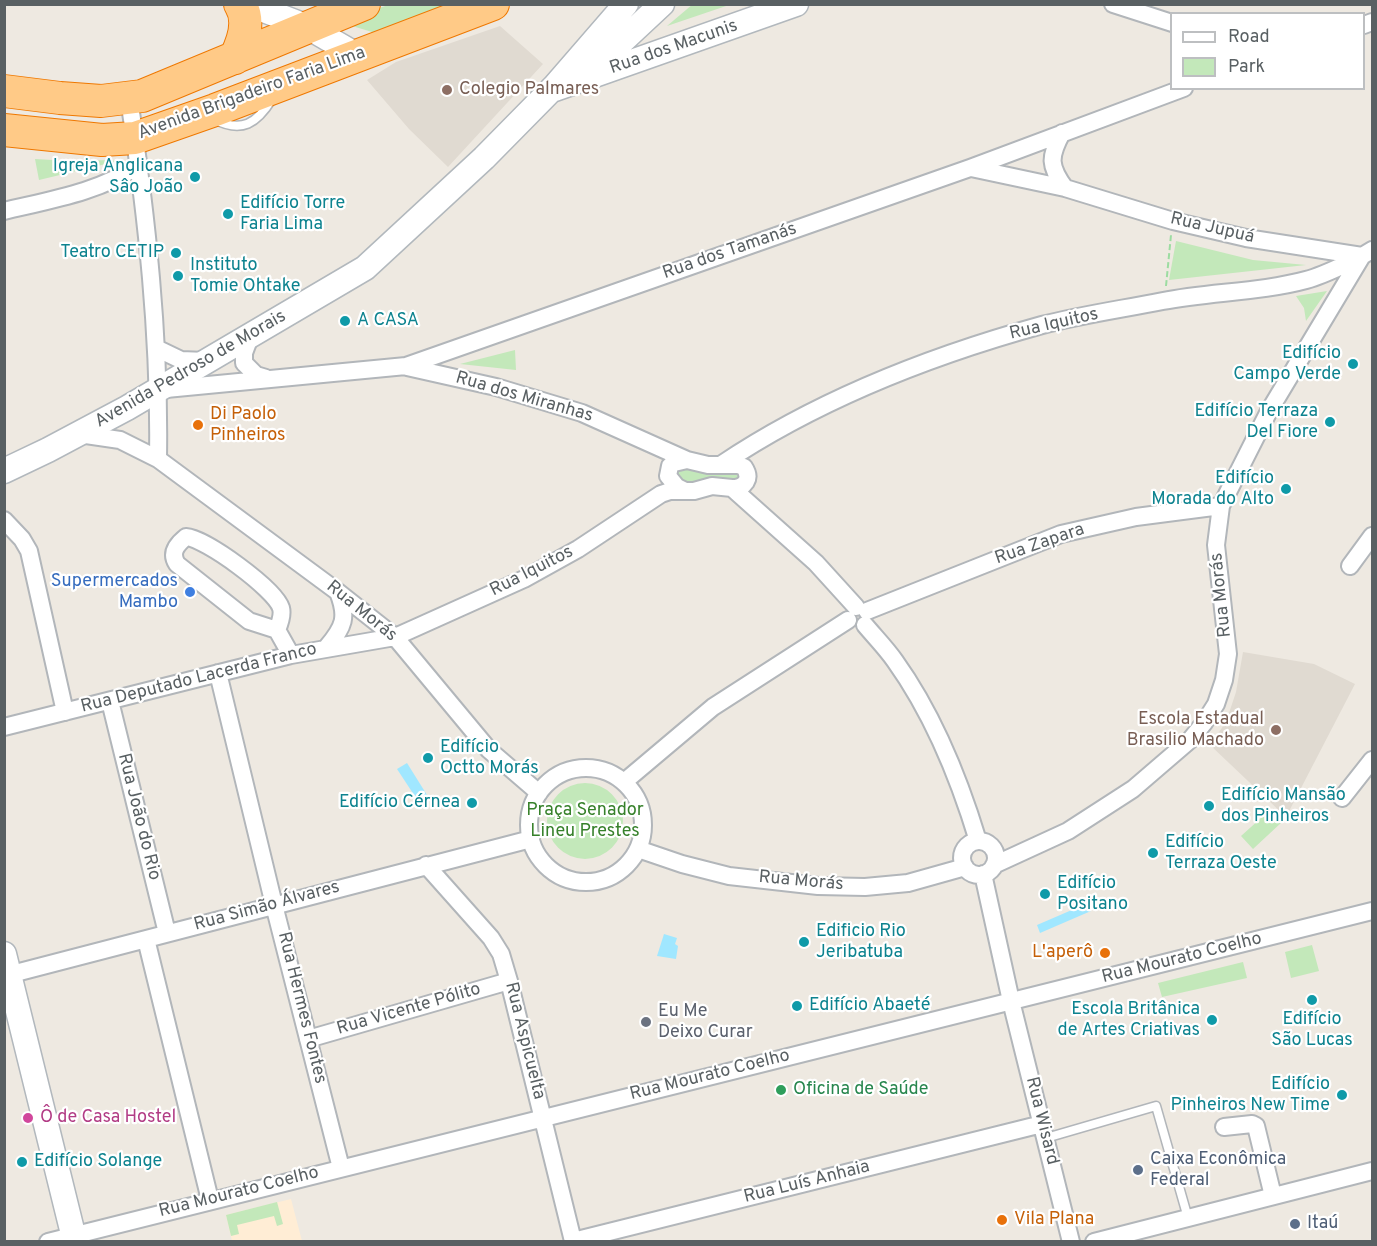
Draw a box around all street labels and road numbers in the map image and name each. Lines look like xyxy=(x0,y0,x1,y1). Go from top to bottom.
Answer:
street label: Rua dos Macunis xyxy=(607,16,741,80)
street label: Avenida Brigadeiro Faria Lima xyxy=(135,43,369,145)
street label: Rua Jupuá xyxy=(1168,209,1256,249)
street label: Rua dos Tamanás xyxy=(660,219,800,285)
street label: Rua Iquitos xyxy=(1007,304,1101,346)
street label: Avenida Pedroso de Morais xyxy=(92,306,290,434)
street label: Rua dos Miranhas xyxy=(453,368,595,428)
street label: Rua Zapara xyxy=(992,520,1088,570)
street label: Rua Iquitos xyxy=(487,542,577,602)
street label: Rua Morás xyxy=(1207,552,1237,638)
street label: Rua Morás xyxy=(321,577,401,647)
street label: Rua Deputado Lacerda Franco xyxy=(79,639,319,719)
street label: Rua João do Rio xyxy=(112,751,164,883)
street label: Rua Morás xyxy=(758,868,844,896)
street label: Rua Simão Álvares xyxy=(192,877,342,937)
street label: Rua Mourato Coelho xyxy=(1100,929,1264,989)
street label: Rua Hermes Fontes xyxy=(272,930,330,1086)
street label: Rua Vicente Pólito xyxy=(335,979,483,1041)
street label: Rua Aspicuelta xyxy=(499,980,549,1102)
street label: Rua Mourato Coelho xyxy=(628,1046,792,1106)
street label: Rua Wisard xyxy=(1020,1075,1062,1167)
street label: Rua Luís Anhaia xyxy=(742,1157,872,1209)
street label: Rua Mourato Coelho xyxy=(157,1163,321,1223)

